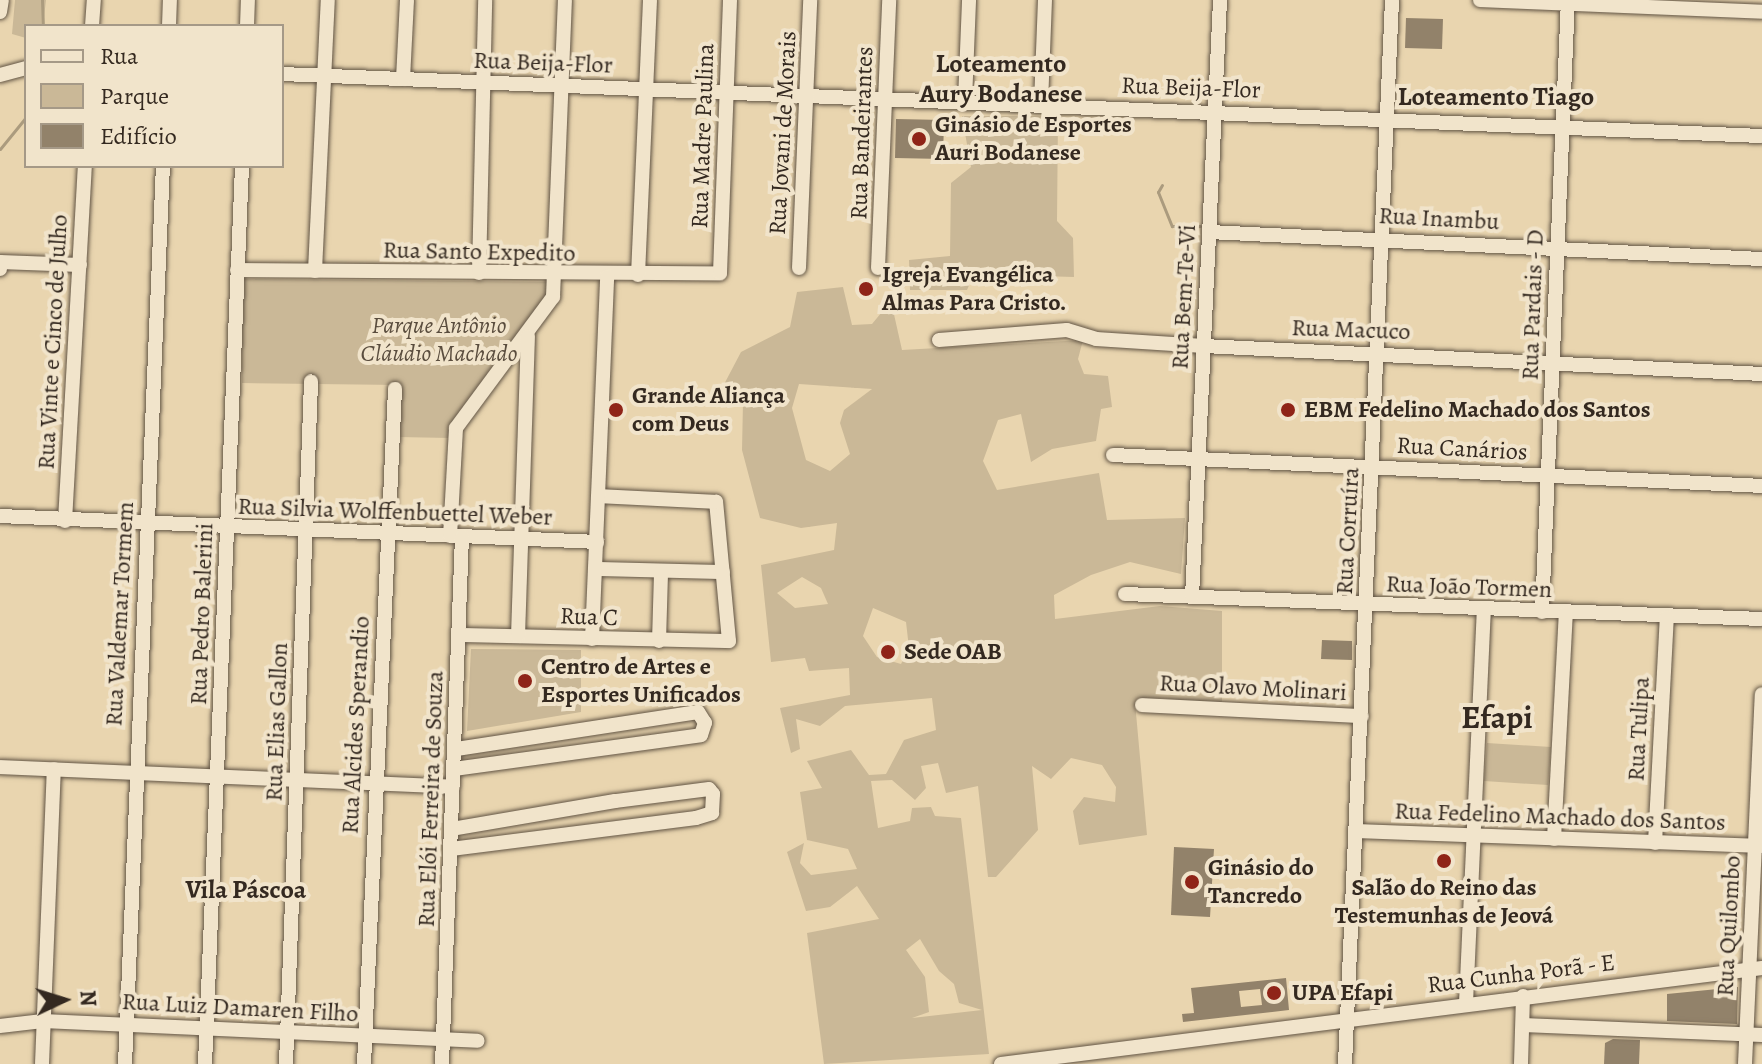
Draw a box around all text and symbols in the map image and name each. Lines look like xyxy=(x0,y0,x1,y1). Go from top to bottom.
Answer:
legend xyxy=(24,24,284,168)
street label: Rua Jovani de Morais xyxy=(763,30,803,236)
text: Rua xyxy=(100,40,138,72)
street label: Rua Madre Paulina xyxy=(685,43,721,229)
street label: Rua Beija-Flor xyxy=(473,46,613,80)
street label: Rua Bandeirantes xyxy=(845,46,879,220)
district label: Loteamento Aury Bodanese xyxy=(920,48,1082,110)
street label: Rua Beija-Flor xyxy=(1121,71,1261,105)
text: Parque xyxy=(100,80,169,112)
district label: Loteamento Tiago xyxy=(1398,81,1594,113)
place label: Ginásio de Esportes Auri Bodanese xyxy=(935,111,1132,167)
text: Edifício xyxy=(100,120,177,152)
marker: Ginásio de Esportes Auri Bodanese xyxy=(910,130,928,148)
street label: Rua Inambu xyxy=(1378,201,1500,237)
street label: Rua Vinte e Cinco de Julho xyxy=(32,214,74,470)
street label: Rua Bem-Te-Vi xyxy=(1166,224,1202,370)
street label: Rua Pardais - D xyxy=(1516,229,1550,381)
street label: Rua Santo Expedito xyxy=(382,236,576,268)
place label: Igreja Evangélica Almas Para Cristo. xyxy=(882,261,1066,317)
marker: Igreja Evangélica Almas Para Cristo. xyxy=(857,280,875,298)
park label: Parque Antônio Cláudio Machado xyxy=(361,312,517,368)
street label: Rua Macuco xyxy=(1291,314,1411,346)
place label: Grande Aliança com Deus xyxy=(632,382,785,438)
place label: EBM Fedelino Machado dos Santos xyxy=(1304,396,1651,424)
marker: Grande Aliança com Deus xyxy=(607,401,625,419)
marker: EBM Fedelino Machado dos Santos xyxy=(1279,401,1297,419)
street label: Rua Canários xyxy=(1396,431,1528,467)
street label: Rua Corruíra xyxy=(1330,467,1366,595)
street label: Rua Silvia Wolffenbuettel Weber xyxy=(237,492,553,532)
street label: Rua Valdemar Tormem xyxy=(100,501,140,727)
street label: Rua Pedro Balerini xyxy=(184,522,220,706)
street label: Rua João Tormen xyxy=(1385,570,1553,604)
street label: Rua C xyxy=(560,602,618,632)
street label: Rua Alcides Sperandio xyxy=(336,615,376,835)
place label: Sede OAB xyxy=(904,638,1002,666)
street label: Rua Elias Gallon xyxy=(260,642,294,802)
marker: Sede OAB xyxy=(879,643,897,661)
place label: Centro de Artes e Esportes Unificados xyxy=(541,653,741,709)
street label: Rua Olavo Molinari xyxy=(1158,669,1348,707)
street label: Rua Elói Ferreira de Souza xyxy=(412,670,450,928)
marker: Centro de Artes e Esportes Unificados xyxy=(516,672,534,690)
street label: Rua Tulipa xyxy=(1622,676,1656,782)
district label: Efapi xyxy=(1461,698,1533,736)
street label: Rua Fedelino Machado dos Santos xyxy=(1394,797,1726,837)
marker: Salão do Reino das Testemunhas de Jeová xyxy=(1435,852,1453,870)
place label: Ginásio do Tancredo xyxy=(1208,854,1314,910)
street label: Rua Quilombo xyxy=(1711,855,1747,997)
marker: Ginásio do Tancredo xyxy=(1183,873,1201,891)
district label: Vila Páscoa xyxy=(186,874,306,906)
place label: Salão do Reino das Testemunhas de Jeová xyxy=(1335,874,1553,930)
street label: Rua Cunha Porã - E xyxy=(1425,948,1617,1000)
north arrow xyxy=(24,960,104,1040)
place label: UPA Efapi xyxy=(1292,979,1393,1007)
marker: UPA Efapi xyxy=(1263,982,1285,1004)
street label: Rua Luiz Damaren Filho xyxy=(121,987,359,1029)
text: N xyxy=(72,989,103,1007)

